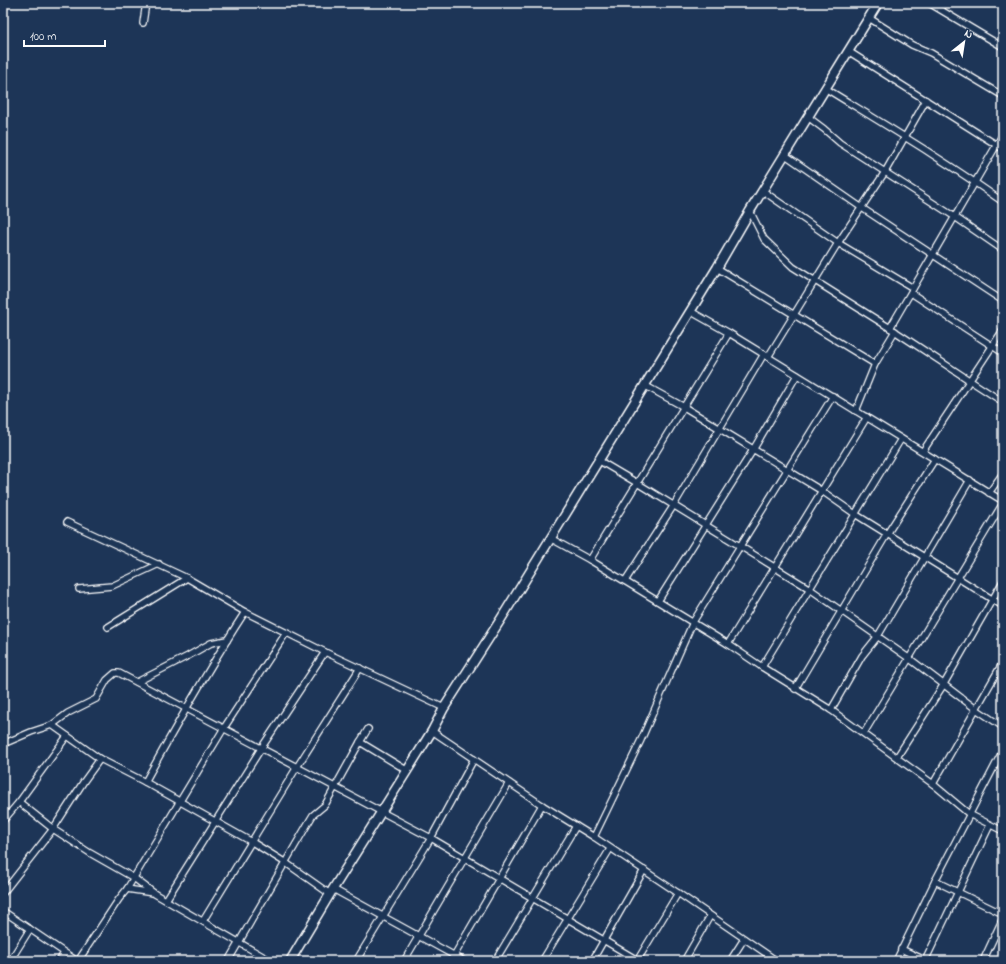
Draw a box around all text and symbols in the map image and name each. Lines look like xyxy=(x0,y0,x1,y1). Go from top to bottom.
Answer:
scale bar xyxy=(24,22,105,48)
north arrow xyxy=(944,22,984,62)
text: N xyxy=(961,25,976,43)
text: 100 m xyxy=(30,28,57,46)

